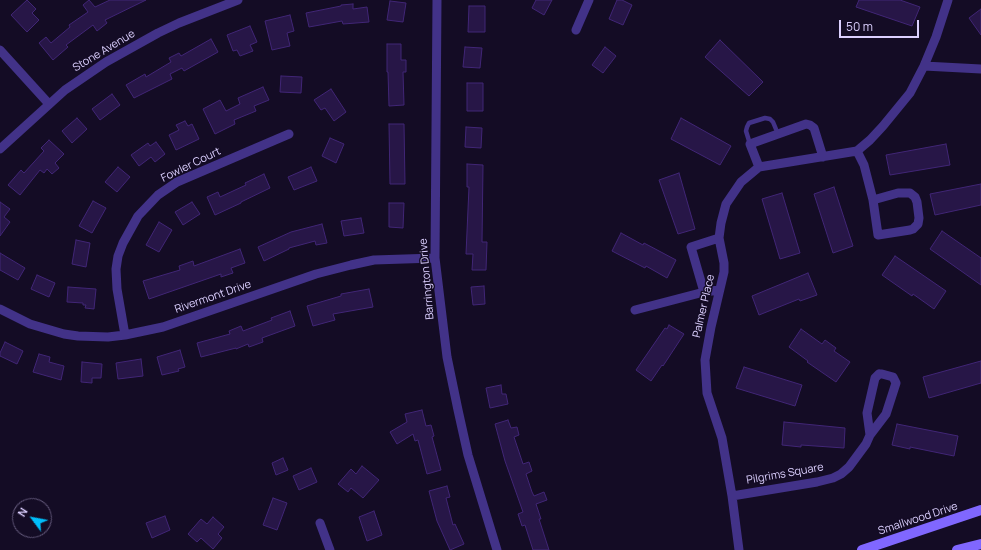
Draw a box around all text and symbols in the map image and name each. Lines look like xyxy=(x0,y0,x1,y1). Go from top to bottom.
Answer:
scale bar xyxy=(841,12,921,38)
text: 50 m xyxy=(846,18,873,35)
street label: Stone Avenue xyxy=(70,27,138,75)
street label: Fowler Court xyxy=(159,145,223,185)
street label: Barrington Drive xyxy=(417,238,437,320)
street label: Palmer Place xyxy=(690,273,718,339)
street label: Rivermont Drive xyxy=(173,278,253,316)
street label: Pilgrims Square xyxy=(745,461,825,487)
north arrow xyxy=(12,498,52,538)
street label: Smallwood Drive xyxy=(876,500,960,538)
text: N xyxy=(14,505,31,519)

